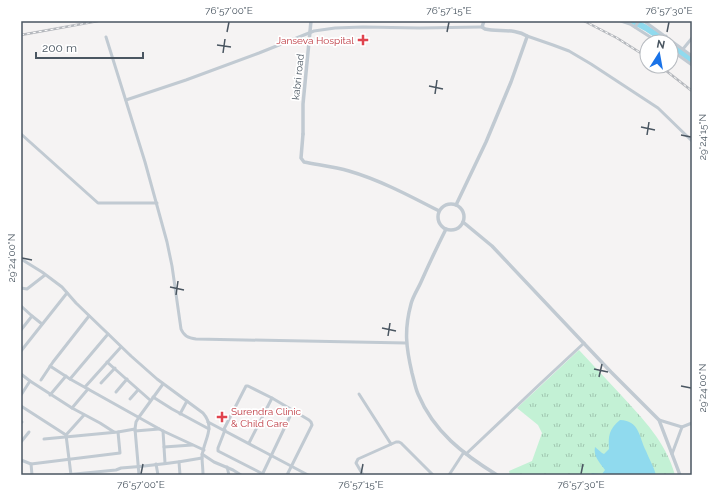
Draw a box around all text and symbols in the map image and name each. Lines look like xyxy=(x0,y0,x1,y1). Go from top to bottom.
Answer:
text: 76°57'00"E xyxy=(205,5,253,16)
text: 76°57'15"E xyxy=(426,5,472,16)
text: 76°57'30"E xyxy=(646,5,692,16)
scale bar xyxy=(36,34,143,60)
marker: Janseva Hospital xyxy=(357,34,369,46)
north arrow xyxy=(639,34,679,74)
place label: Janseva Hospital xyxy=(276,35,354,46)
text: N xyxy=(655,37,666,52)
text: 200 m xyxy=(42,41,77,55)
street label: kabri road xyxy=(290,53,306,101)
text: 29°24'15"N xyxy=(697,114,708,160)
text: 29°24'00"N xyxy=(6,234,17,282)
text: 29°24'00"N xyxy=(697,364,708,412)
place label: Surendra Clinic & Child Care xyxy=(231,406,302,429)
marker: Surendra Clinic & Child Care xyxy=(216,411,228,423)
text: 76°57'00"E xyxy=(117,479,165,490)
text: 76°57'15"E xyxy=(338,479,384,490)
text: 76°57'30"E xyxy=(558,479,604,490)

